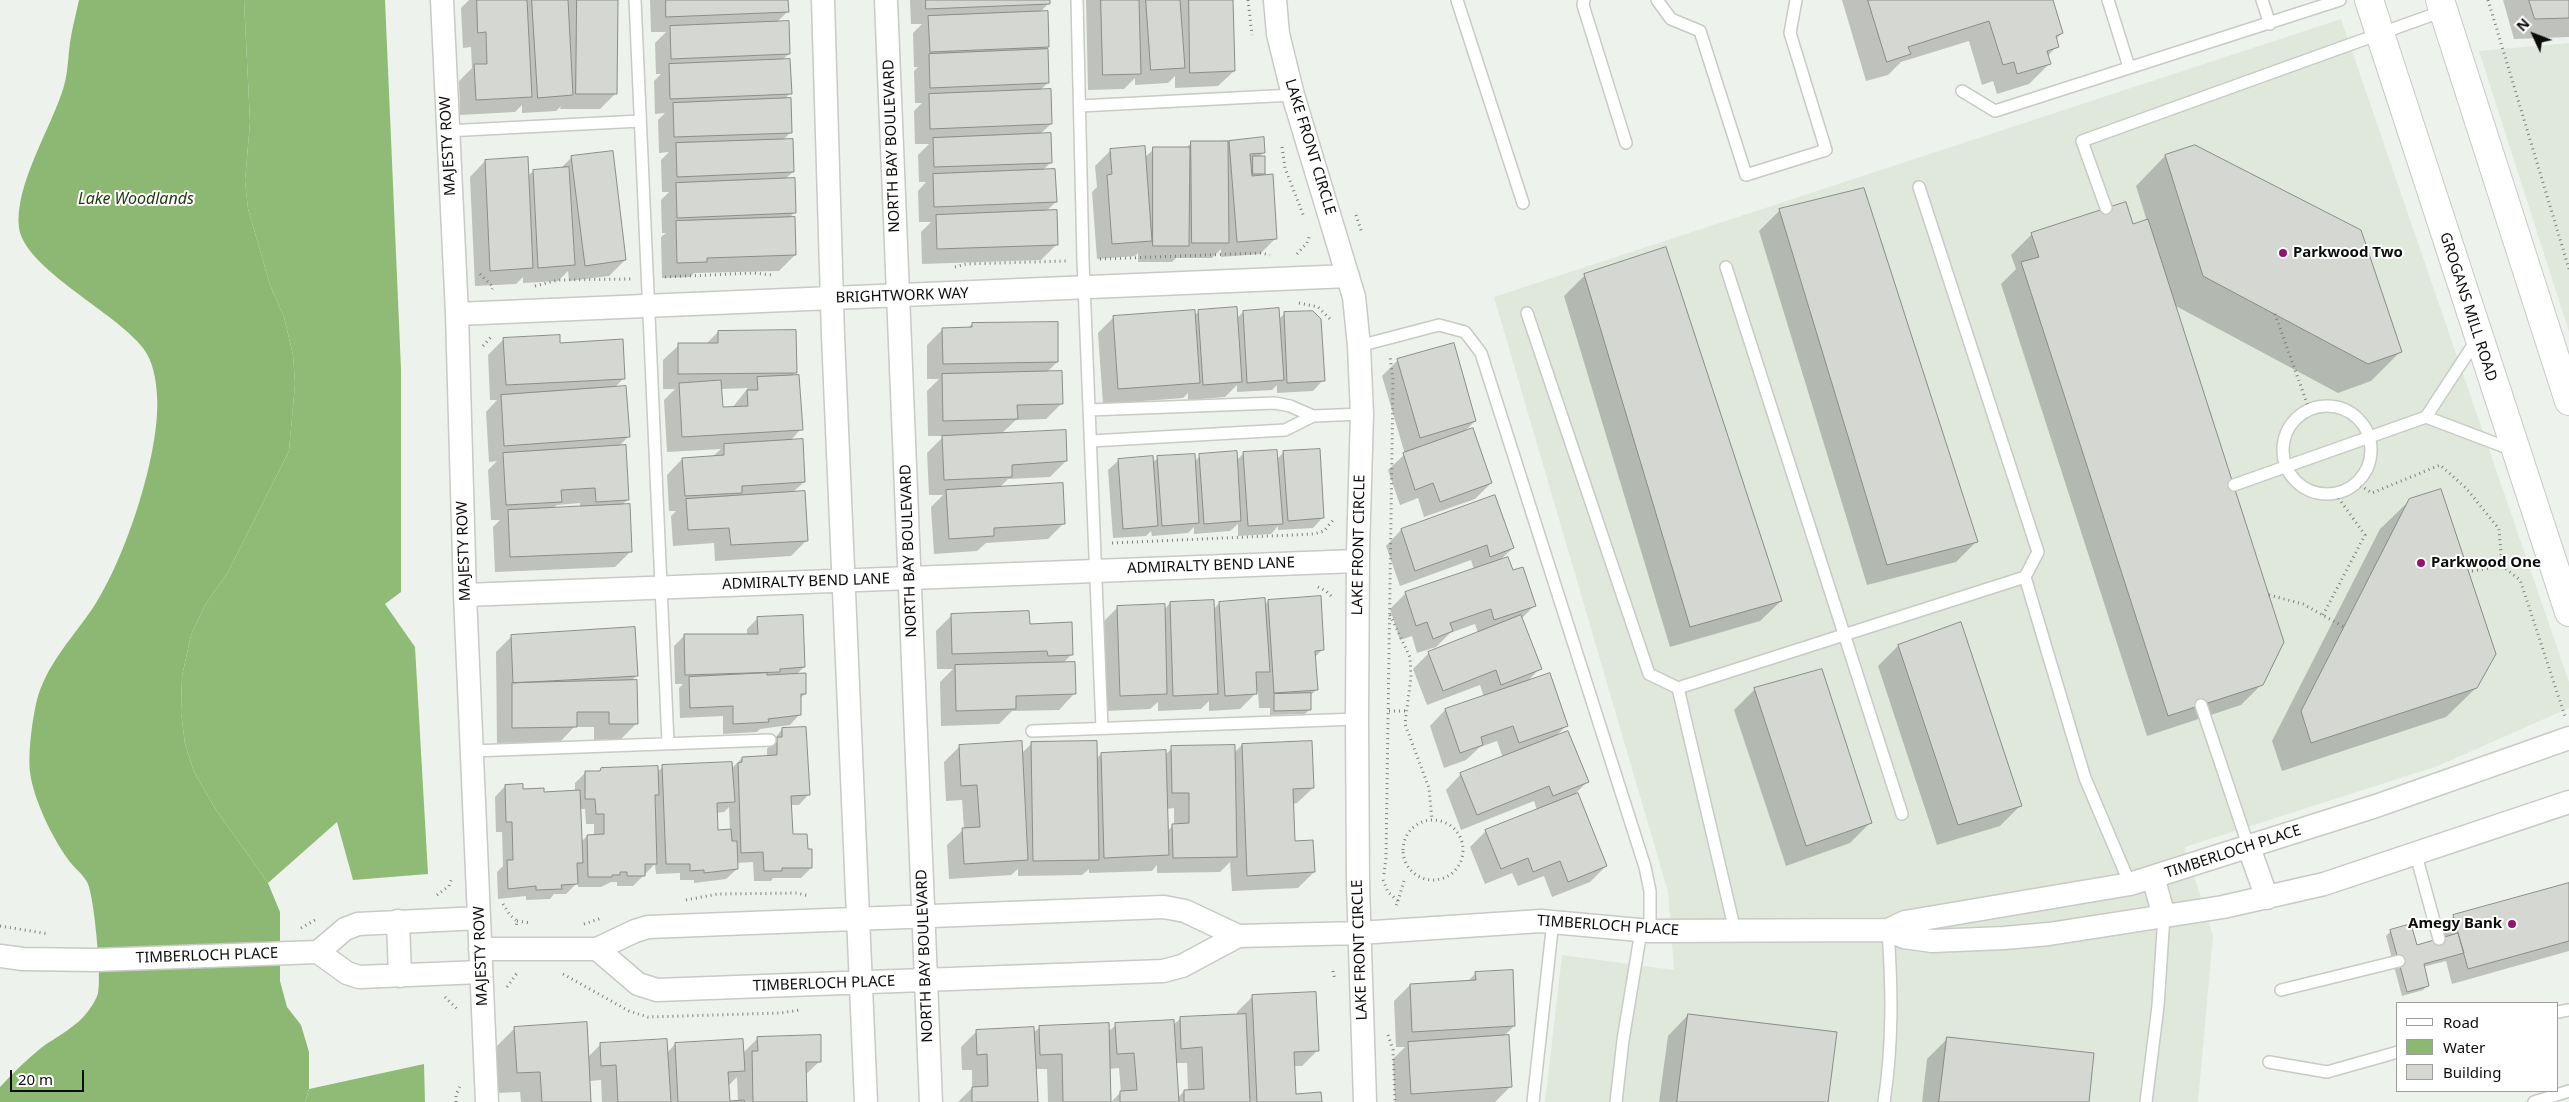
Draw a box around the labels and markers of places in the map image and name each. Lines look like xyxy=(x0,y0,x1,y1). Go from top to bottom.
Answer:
place label: Parkwood Two xyxy=(2293,244,2403,262)
marker: Parkwood Two xyxy=(2277,247,2289,259)
place label: Parkwood One xyxy=(2431,554,2541,572)
marker: Parkwood One xyxy=(2415,557,2427,569)
place label: Amegy Bank xyxy=(2408,915,2502,933)
marker: Amegy Bank xyxy=(2506,918,2518,930)

